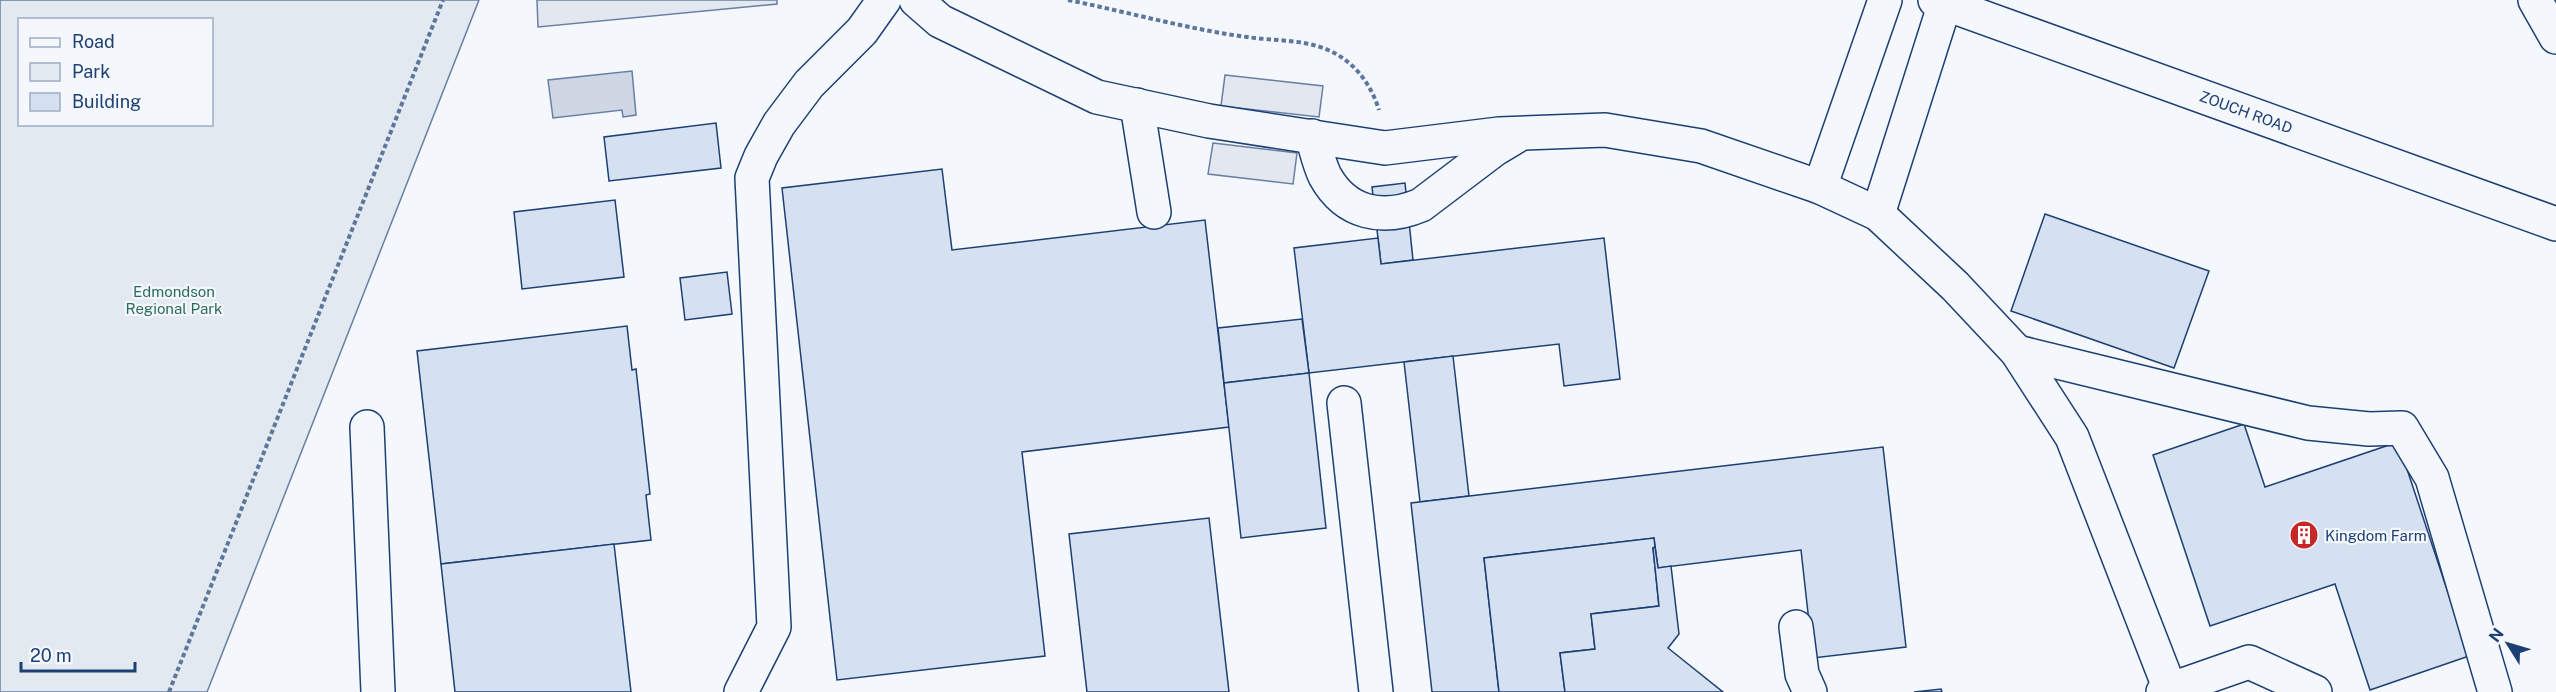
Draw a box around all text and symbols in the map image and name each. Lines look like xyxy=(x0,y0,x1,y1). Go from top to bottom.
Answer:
legend xyxy=(18,18,213,126)
text: Road xyxy=(72,31,115,52)
text: Park xyxy=(72,61,110,82)
street label: ZOUCH ROAD xyxy=(2197,87,2295,137)
text: Building xyxy=(72,91,141,112)
park label: Edmondson Regional Park xyxy=(126,283,222,317)
building icon: Kingdom Farm xyxy=(2288,519,2320,551)
place label: Kingdom Farm xyxy=(2325,527,2427,544)
north arrow xyxy=(2478,614,2538,674)
text: N xyxy=(2485,625,2508,646)
scale bar xyxy=(21,635,135,673)
text: 20 m xyxy=(30,645,72,666)

